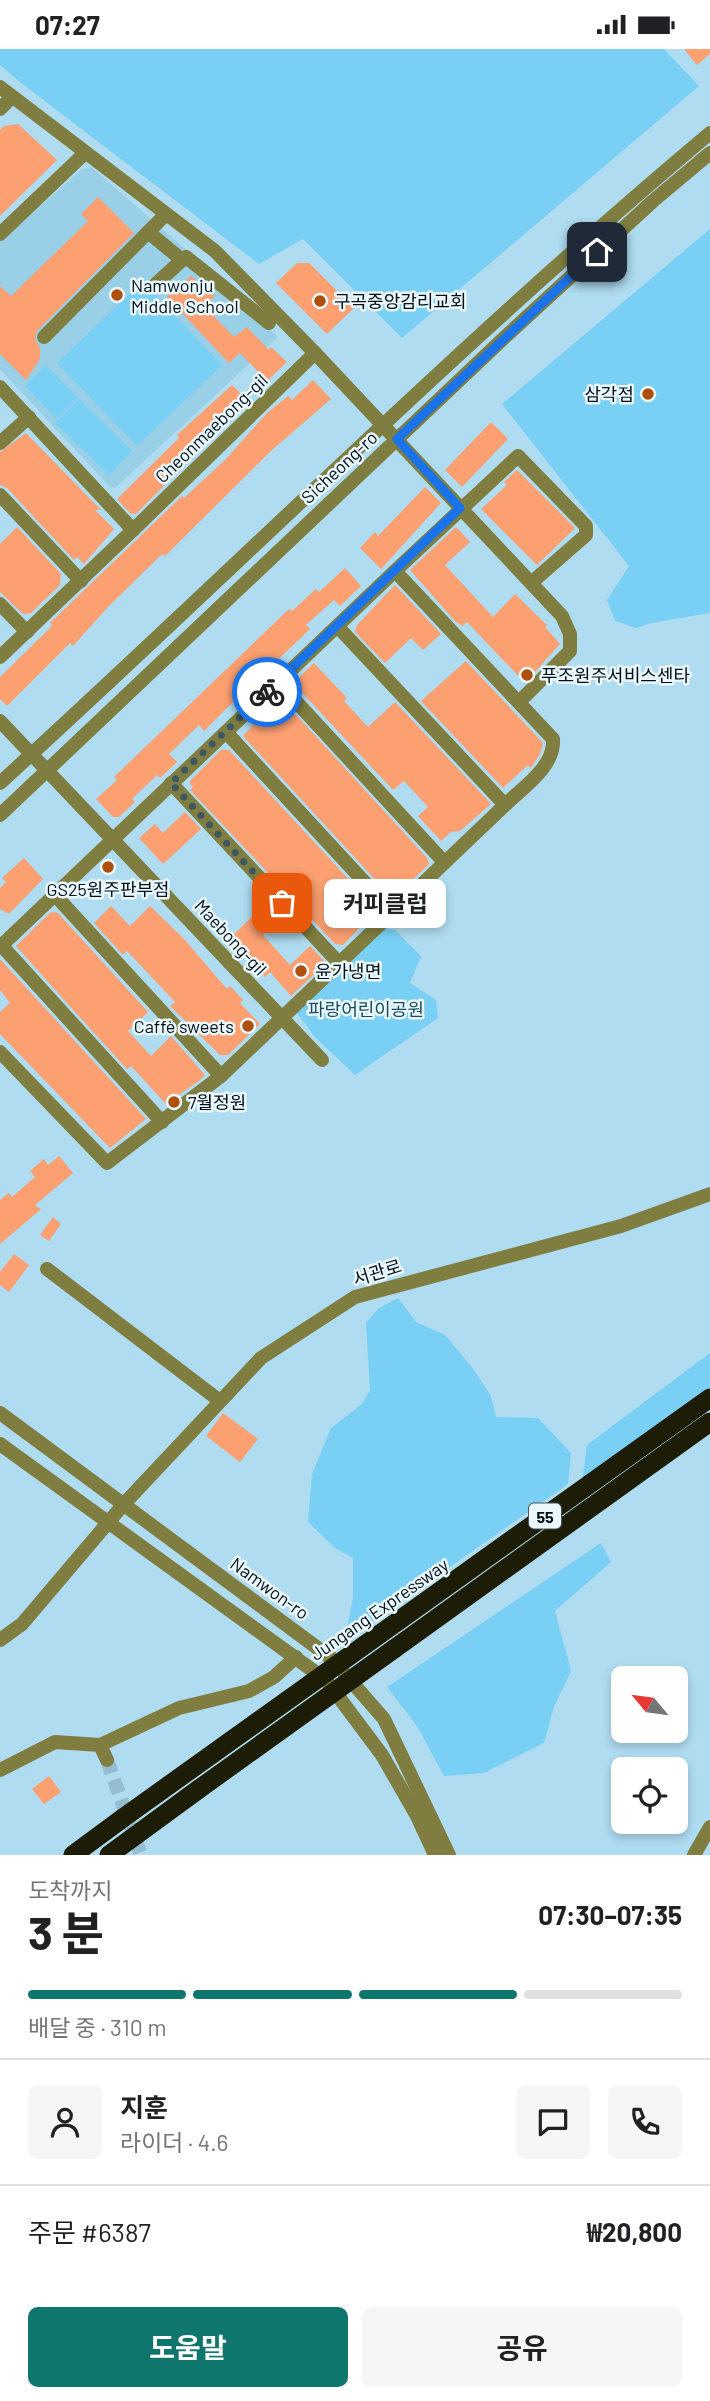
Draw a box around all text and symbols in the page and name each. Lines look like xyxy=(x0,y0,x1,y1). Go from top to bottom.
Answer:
text: 07:27 xyxy=(35,9,100,40)
pin xyxy=(567,222,627,282)
icon: home xyxy=(578,233,616,271)
place label: Namwonju Middle School xyxy=(131,274,239,317)
marker: Namwonju Middle School xyxy=(109,287,125,303)
place label: 구곡중앙감리교회 xyxy=(334,290,466,312)
marker: 구곡중앙감리교회 xyxy=(312,293,328,309)
street label: Cheonmaebong-gil xyxy=(150,369,272,487)
place label: 삼각점 xyxy=(584,383,634,405)
marker: 삼각점 xyxy=(640,386,656,402)
street label: Sicheong-ro xyxy=(296,426,382,508)
courier xyxy=(232,657,302,727)
place label: 푸조원주서비스센타 xyxy=(541,664,690,686)
marker: 푸조원주서비스센타 xyxy=(519,667,535,683)
icon: bike xyxy=(248,673,286,711)
marker: GS25원주판부점 xyxy=(100,859,116,875)
pin xyxy=(252,873,312,933)
place label: GS25원주판부점 xyxy=(46,878,170,900)
callout: 커피클럽 xyxy=(324,879,446,927)
icon: bag xyxy=(263,884,301,922)
text: 커피클럽 xyxy=(343,889,427,917)
street label: Maebong-gil xyxy=(190,894,272,980)
place label: 윤가냉면 xyxy=(315,960,381,982)
marker: 윤가냉면 xyxy=(293,963,309,979)
park label: 파랑어린이공원 xyxy=(308,998,424,1020)
place label: Caffè sweets xyxy=(134,1015,234,1037)
marker: Caffè sweets xyxy=(240,1018,256,1034)
place label: 7월정원 xyxy=(188,1091,246,1113)
marker: 7월정원 xyxy=(166,1094,182,1110)
street label: 서관로 xyxy=(350,1254,404,1290)
road number: 55 xyxy=(529,1504,561,1529)
street label: Namwon-ro xyxy=(227,1552,313,1624)
street label: Jungang Expressway xyxy=(306,1553,452,1665)
north arrow xyxy=(611,1666,688,1743)
map controls xyxy=(611,1666,688,1834)
button: locate xyxy=(611,1757,688,1834)
text: 도착까지 xyxy=(28,1876,113,1904)
text: 07:30–07:35 xyxy=(538,1899,682,1930)
text: 3 분 xyxy=(28,1904,104,1959)
text: 배달 중 · 310 m xyxy=(28,2013,166,2041)
button: person xyxy=(28,2085,102,2159)
button: chat xyxy=(516,2085,590,2159)
button: phone xyxy=(608,2085,682,2159)
text: 지훈 xyxy=(120,2091,168,2122)
text: 라이더 · 4.6 xyxy=(120,2128,228,2156)
text: 주문 #6387 xyxy=(28,2216,151,2247)
text: ₩20,800 xyxy=(587,2216,682,2247)
button: 도움말 xyxy=(28,2307,348,2387)
button: 공유 xyxy=(362,2307,682,2387)

